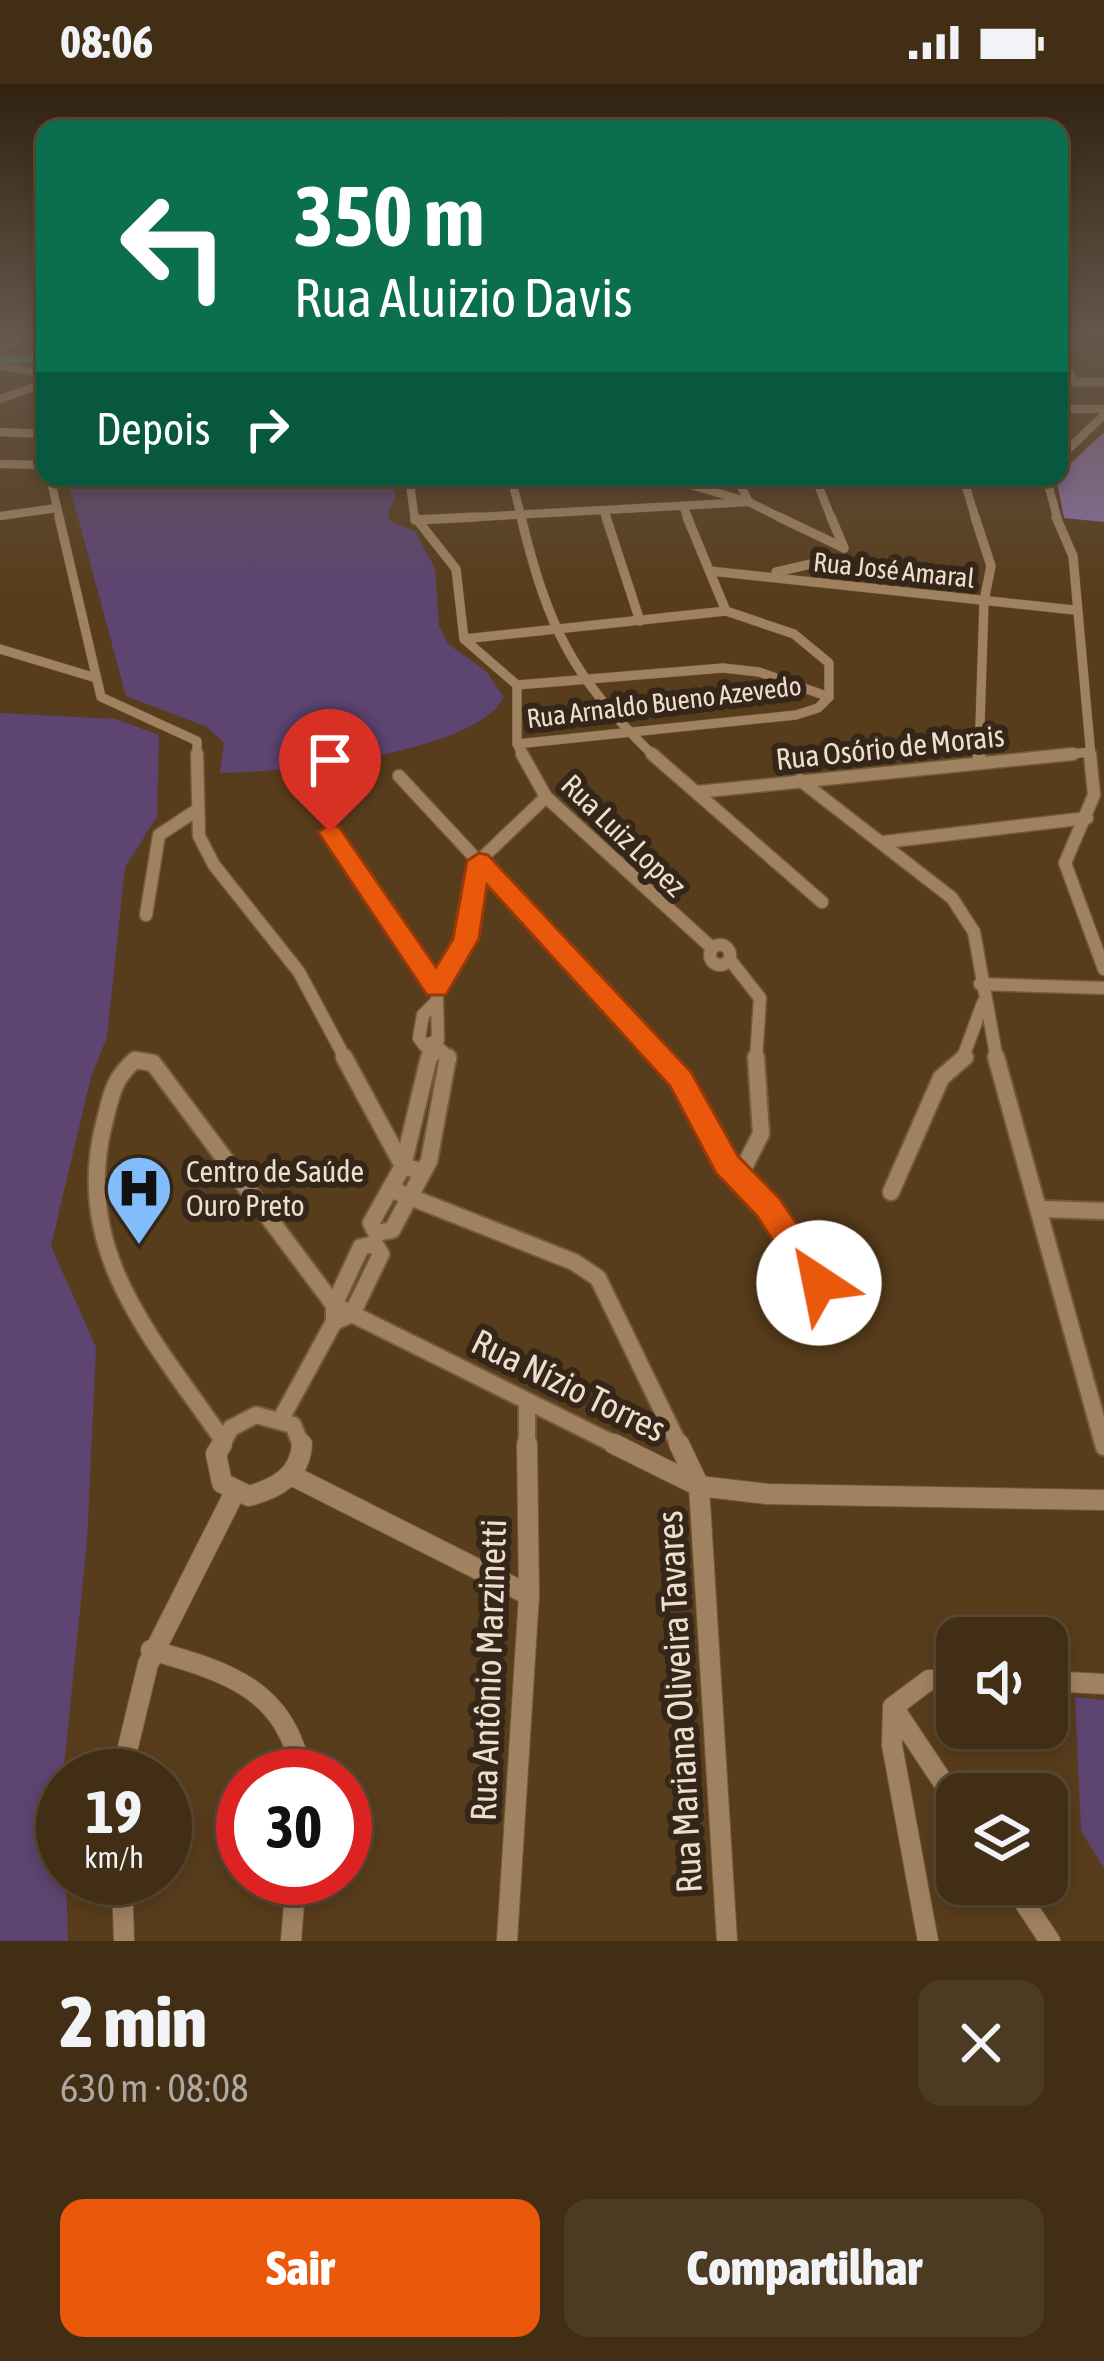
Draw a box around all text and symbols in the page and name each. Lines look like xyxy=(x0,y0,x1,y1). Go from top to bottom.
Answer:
text: 08:06 xyxy=(60,16,154,68)
icon: left xyxy=(96,168,252,324)
text: 350 m xyxy=(294,168,484,264)
text: Rua Aluizio Davis xyxy=(294,267,633,328)
icon: right xyxy=(234,396,300,462)
text: Depois xyxy=(96,403,210,455)
street label: Rua José Amaral xyxy=(812,546,976,594)
street label: Rua Arnaldo Bueno Azevedo xyxy=(525,670,803,734)
pin xyxy=(279,709,381,832)
street label: Rua Osório de Morais xyxy=(774,718,1006,776)
icon: arrive xyxy=(297,727,363,793)
street label: Rua Luiz Lopez xyxy=(555,767,693,903)
hospital icon: Centro de Saúde Ouro Preto xyxy=(104,1153,174,1247)
place label: Centro de Saúde Ouro Preto xyxy=(186,1154,364,1222)
position arrow xyxy=(756,1220,882,1346)
street label: Rua Nízio Torres xyxy=(465,1320,673,1450)
street label: Rua Mariana Oliveira Tavares xyxy=(648,1510,710,1894)
street label: Rua Antônio Marzinetti xyxy=(462,1518,514,1822)
map controls xyxy=(936,1617,1068,1905)
button: sound xyxy=(936,1617,1068,1749)
speed limit sign: 30 xyxy=(216,1749,372,1905)
button: layers xyxy=(936,1773,1068,1905)
text: 19 xyxy=(86,1777,142,1846)
text: km/h xyxy=(84,1840,144,1874)
text: 2 min xyxy=(60,1980,207,2062)
button: close xyxy=(918,1980,1044,2106)
text: 630 m · 08:08 xyxy=(60,2066,249,2110)
button: Sair xyxy=(60,2199,540,2337)
button: Compartilhar xyxy=(564,2199,1044,2337)

